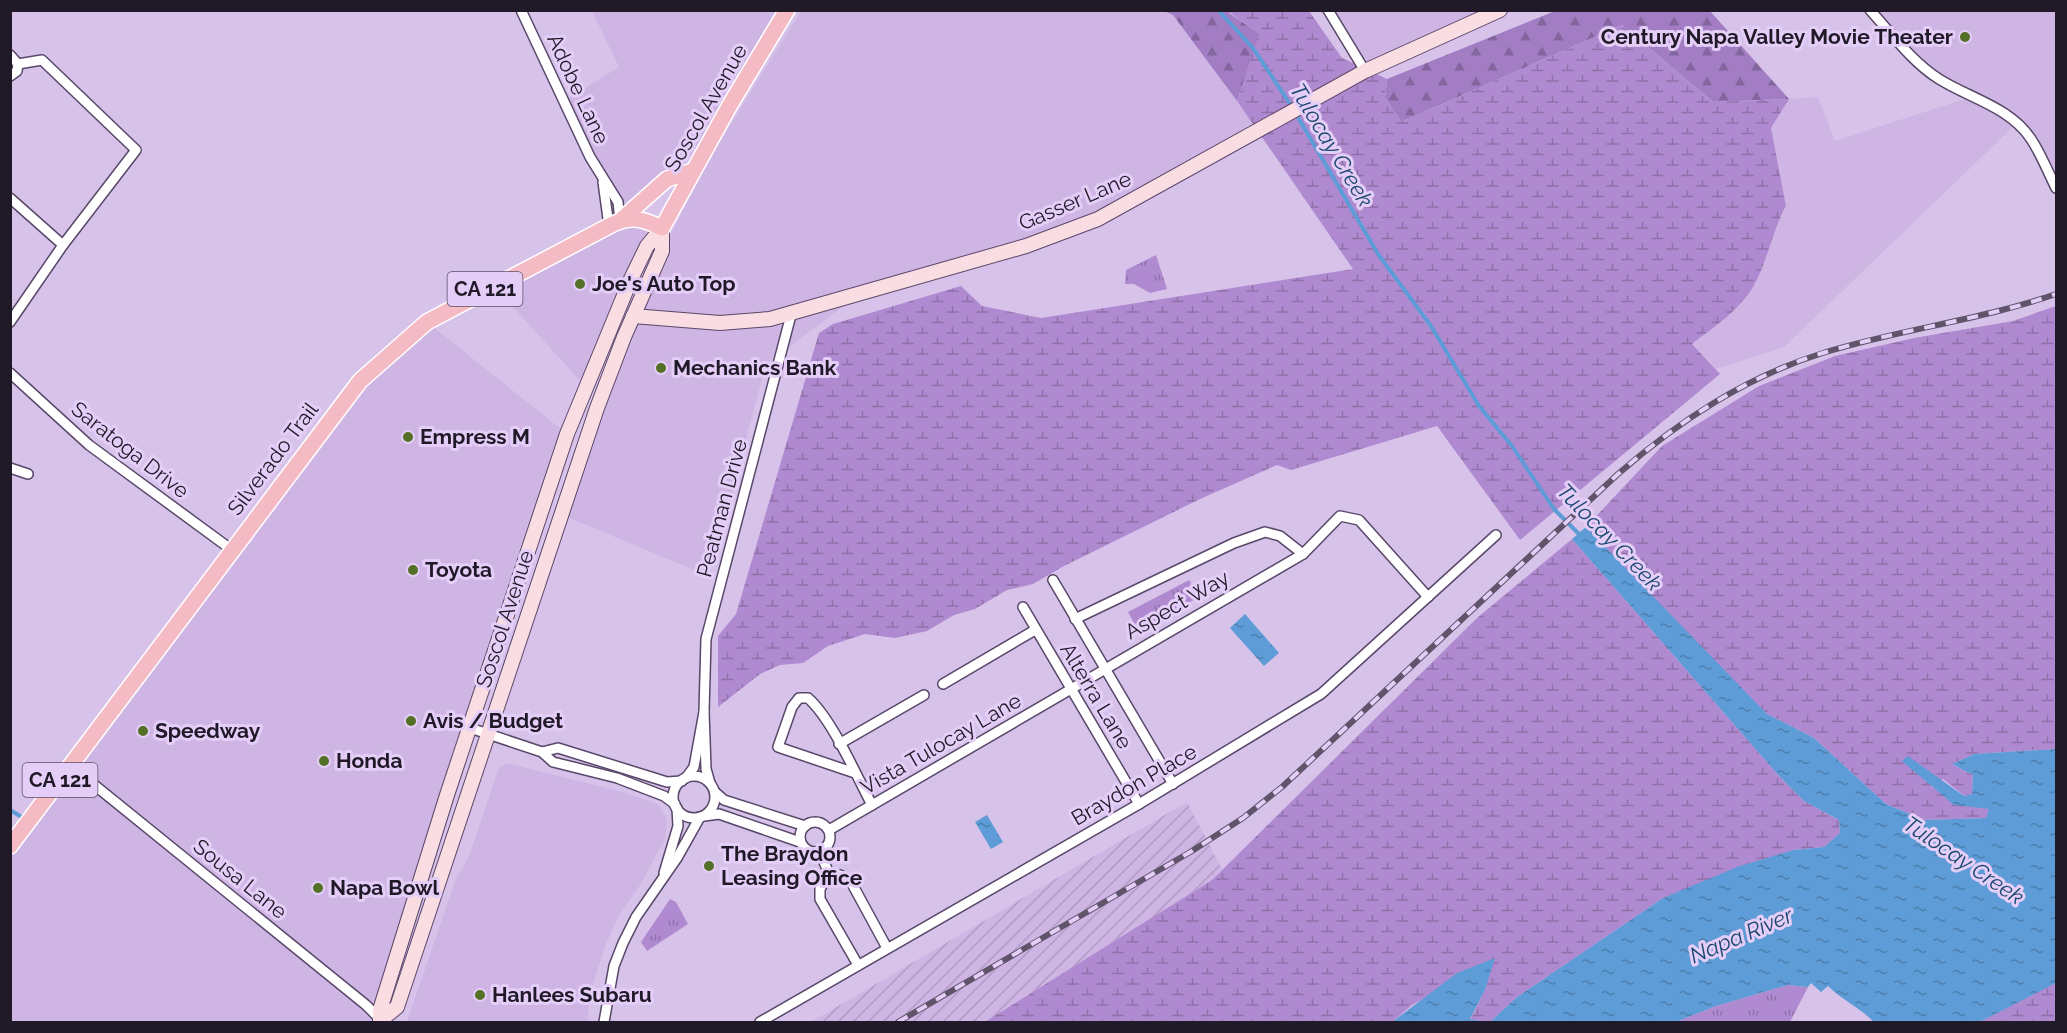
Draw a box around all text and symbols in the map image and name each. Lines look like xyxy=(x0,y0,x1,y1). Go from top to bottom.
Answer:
place label: Century Napa Valley Movie Theater xyxy=(1601,24,1953,49)
street label: Adobe Lane xyxy=(542,30,615,148)
marker: Century Napa Valley Movie Theater xyxy=(1958,30,1972,44)
street label: Soscol Avenue xyxy=(659,40,752,176)
water label: Tulocay Creek xyxy=(1285,79,1379,212)
street label: Gasser Lane xyxy=(1015,166,1135,235)
place label: Joe's Auto Top xyxy=(592,271,736,296)
road number: CA 121 xyxy=(448,272,522,306)
marker: Joe's Auto Top xyxy=(573,277,587,291)
place label: Mechanics Bank xyxy=(673,355,836,380)
marker: Mechanics Bank xyxy=(654,361,668,375)
street label: Saratoga Drive xyxy=(67,396,194,503)
street label: Silverado Trail xyxy=(222,397,323,520)
place label: Empress M xyxy=(420,424,530,449)
marker: Empress M xyxy=(401,430,415,444)
street label: Peatman Drive xyxy=(691,436,752,580)
water label: Tulocay Creek xyxy=(1552,478,1668,596)
street label: Soscol Avenue xyxy=(471,547,538,691)
place label: Toyota xyxy=(425,557,492,582)
marker: Toyota xyxy=(406,563,420,577)
street label: Aspect Way xyxy=(1120,565,1233,644)
street label: Alterra Lane xyxy=(1055,638,1138,753)
street label: Vista Tulocay Lane xyxy=(856,687,1025,800)
place label: Avis / Budget xyxy=(423,708,563,733)
marker: Avis / Budget xyxy=(404,714,418,728)
place label: Speedway xyxy=(155,718,261,743)
marker: Speedway xyxy=(136,724,150,738)
street label: Braydon Place xyxy=(1067,739,1201,831)
place label: Honda xyxy=(336,748,402,773)
marker: Honda xyxy=(317,754,331,768)
road number: CA 121 xyxy=(22,763,98,797)
water label: Tulocay Creek xyxy=(1899,810,2029,910)
street label: Sousa Lane xyxy=(189,833,292,924)
place label: The Braydon Leasing Office xyxy=(721,841,863,890)
marker: The Braydon Leasing Office xyxy=(702,859,716,873)
place label: Napa Bowl xyxy=(330,875,440,900)
marker: Napa Bowl xyxy=(311,881,325,895)
water label: Napa River xyxy=(1686,901,1798,968)
place label: Hanlees Subaru xyxy=(492,982,652,1007)
marker: Hanlees Subaru xyxy=(473,988,487,1002)

